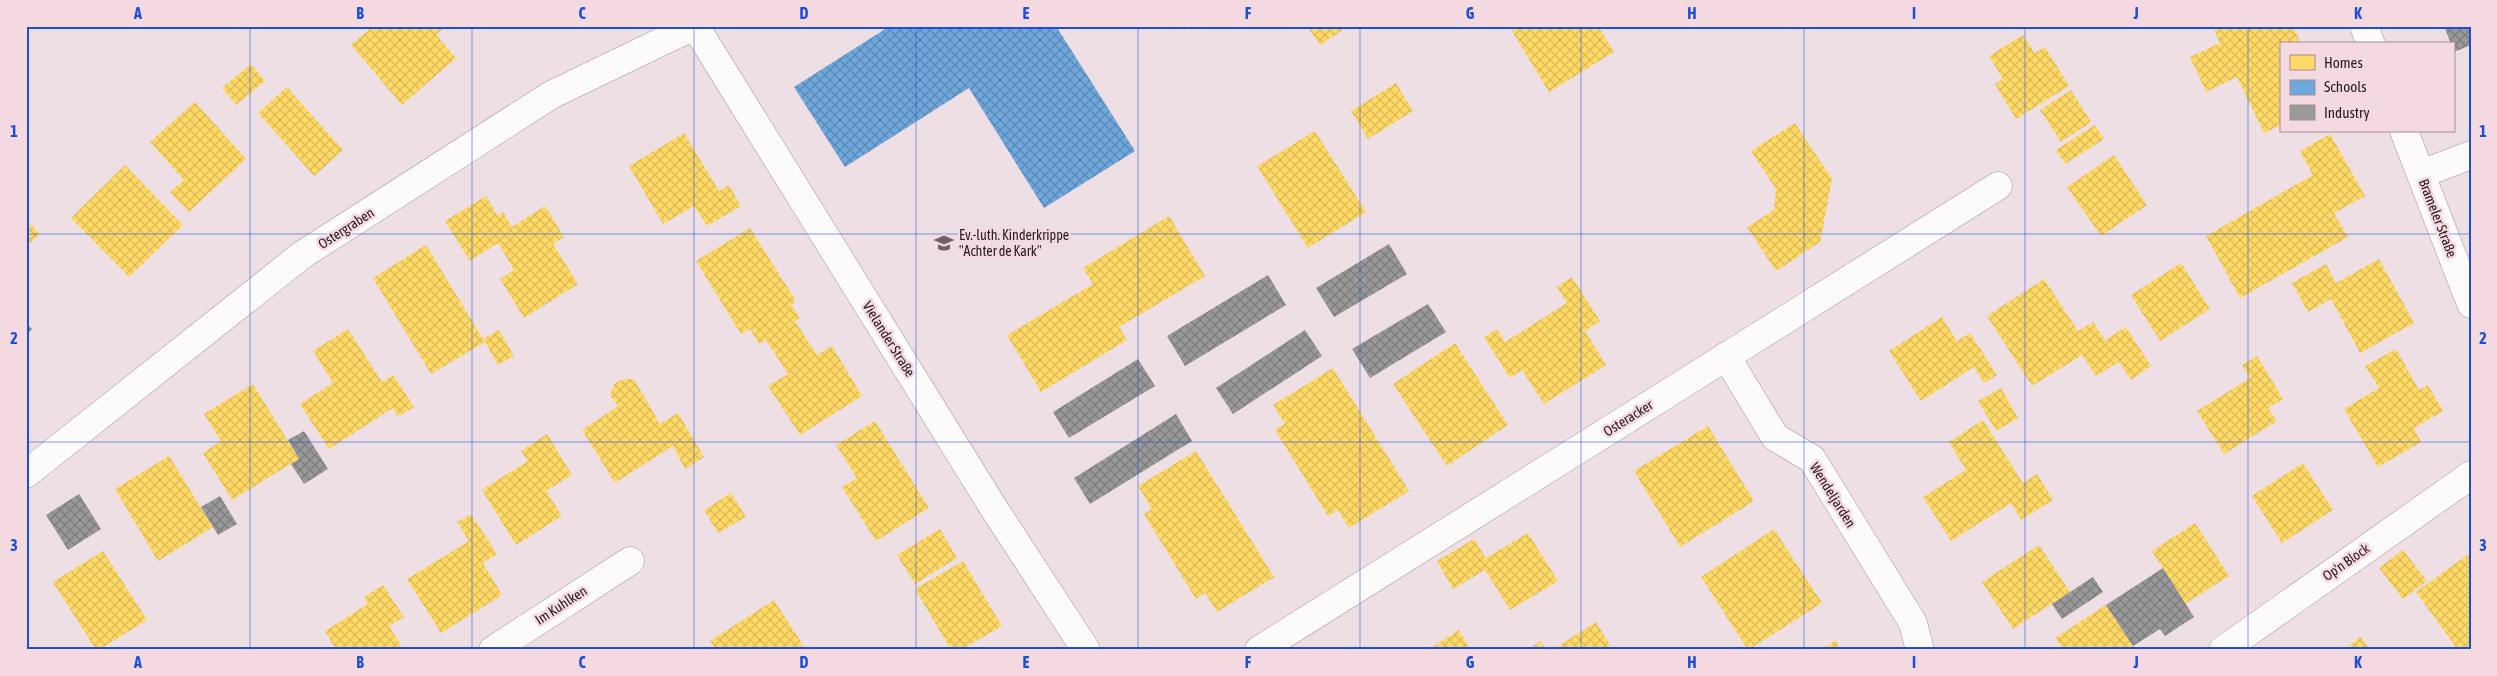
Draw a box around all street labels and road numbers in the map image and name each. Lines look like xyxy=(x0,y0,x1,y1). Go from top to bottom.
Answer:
street label: Brameler Straße xyxy=(2416,177,2460,259)
street label: Ostergraben xyxy=(315,204,377,252)
street label: Vielander Straße xyxy=(860,298,918,380)
street label: Osteracker xyxy=(1600,396,1656,439)
street label: Wendeljarden xyxy=(1807,460,1859,530)
street label: Op'n Block xyxy=(2320,540,2372,584)
street label: Im Kuhlken xyxy=(532,582,590,628)

